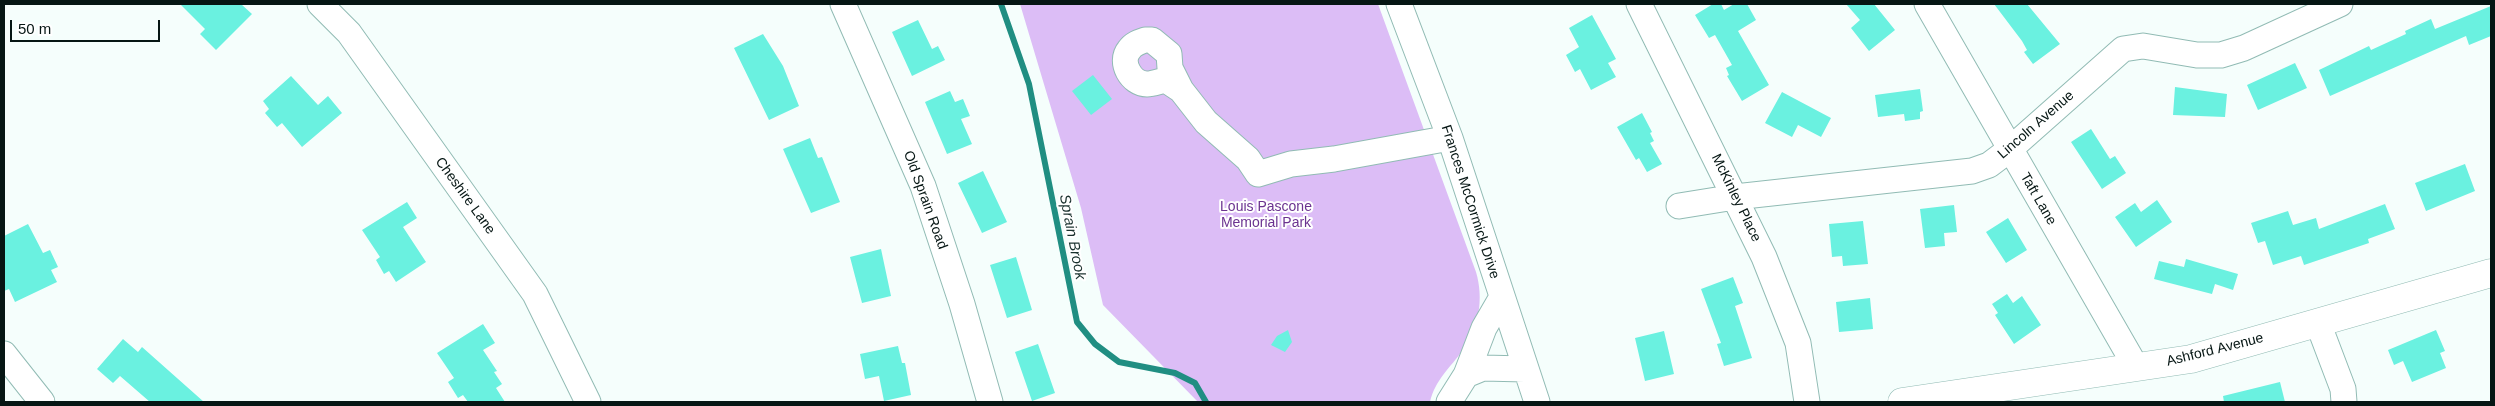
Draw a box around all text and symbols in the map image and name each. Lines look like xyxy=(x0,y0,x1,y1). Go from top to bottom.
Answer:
scale bar xyxy=(12,10,162,42)
text: 50 m xyxy=(18,20,51,37)
street label: Lincoln Avenue xyxy=(1994,87,2078,163)
street label: Frances McCormick Drive xyxy=(1437,123,1503,281)
street label: Old Sprain Road xyxy=(899,148,951,252)
street label: McKinley Place xyxy=(1707,151,1765,245)
street label: Cheshire Lane xyxy=(431,154,499,238)
street label: Taft Lane xyxy=(2016,170,2060,228)
water label: Sprain Brook xyxy=(1055,193,1089,281)
park label: Louis Pascone Memorial Park xyxy=(1220,199,1312,232)
street label: Ashford Avenue xyxy=(2165,330,2265,370)

